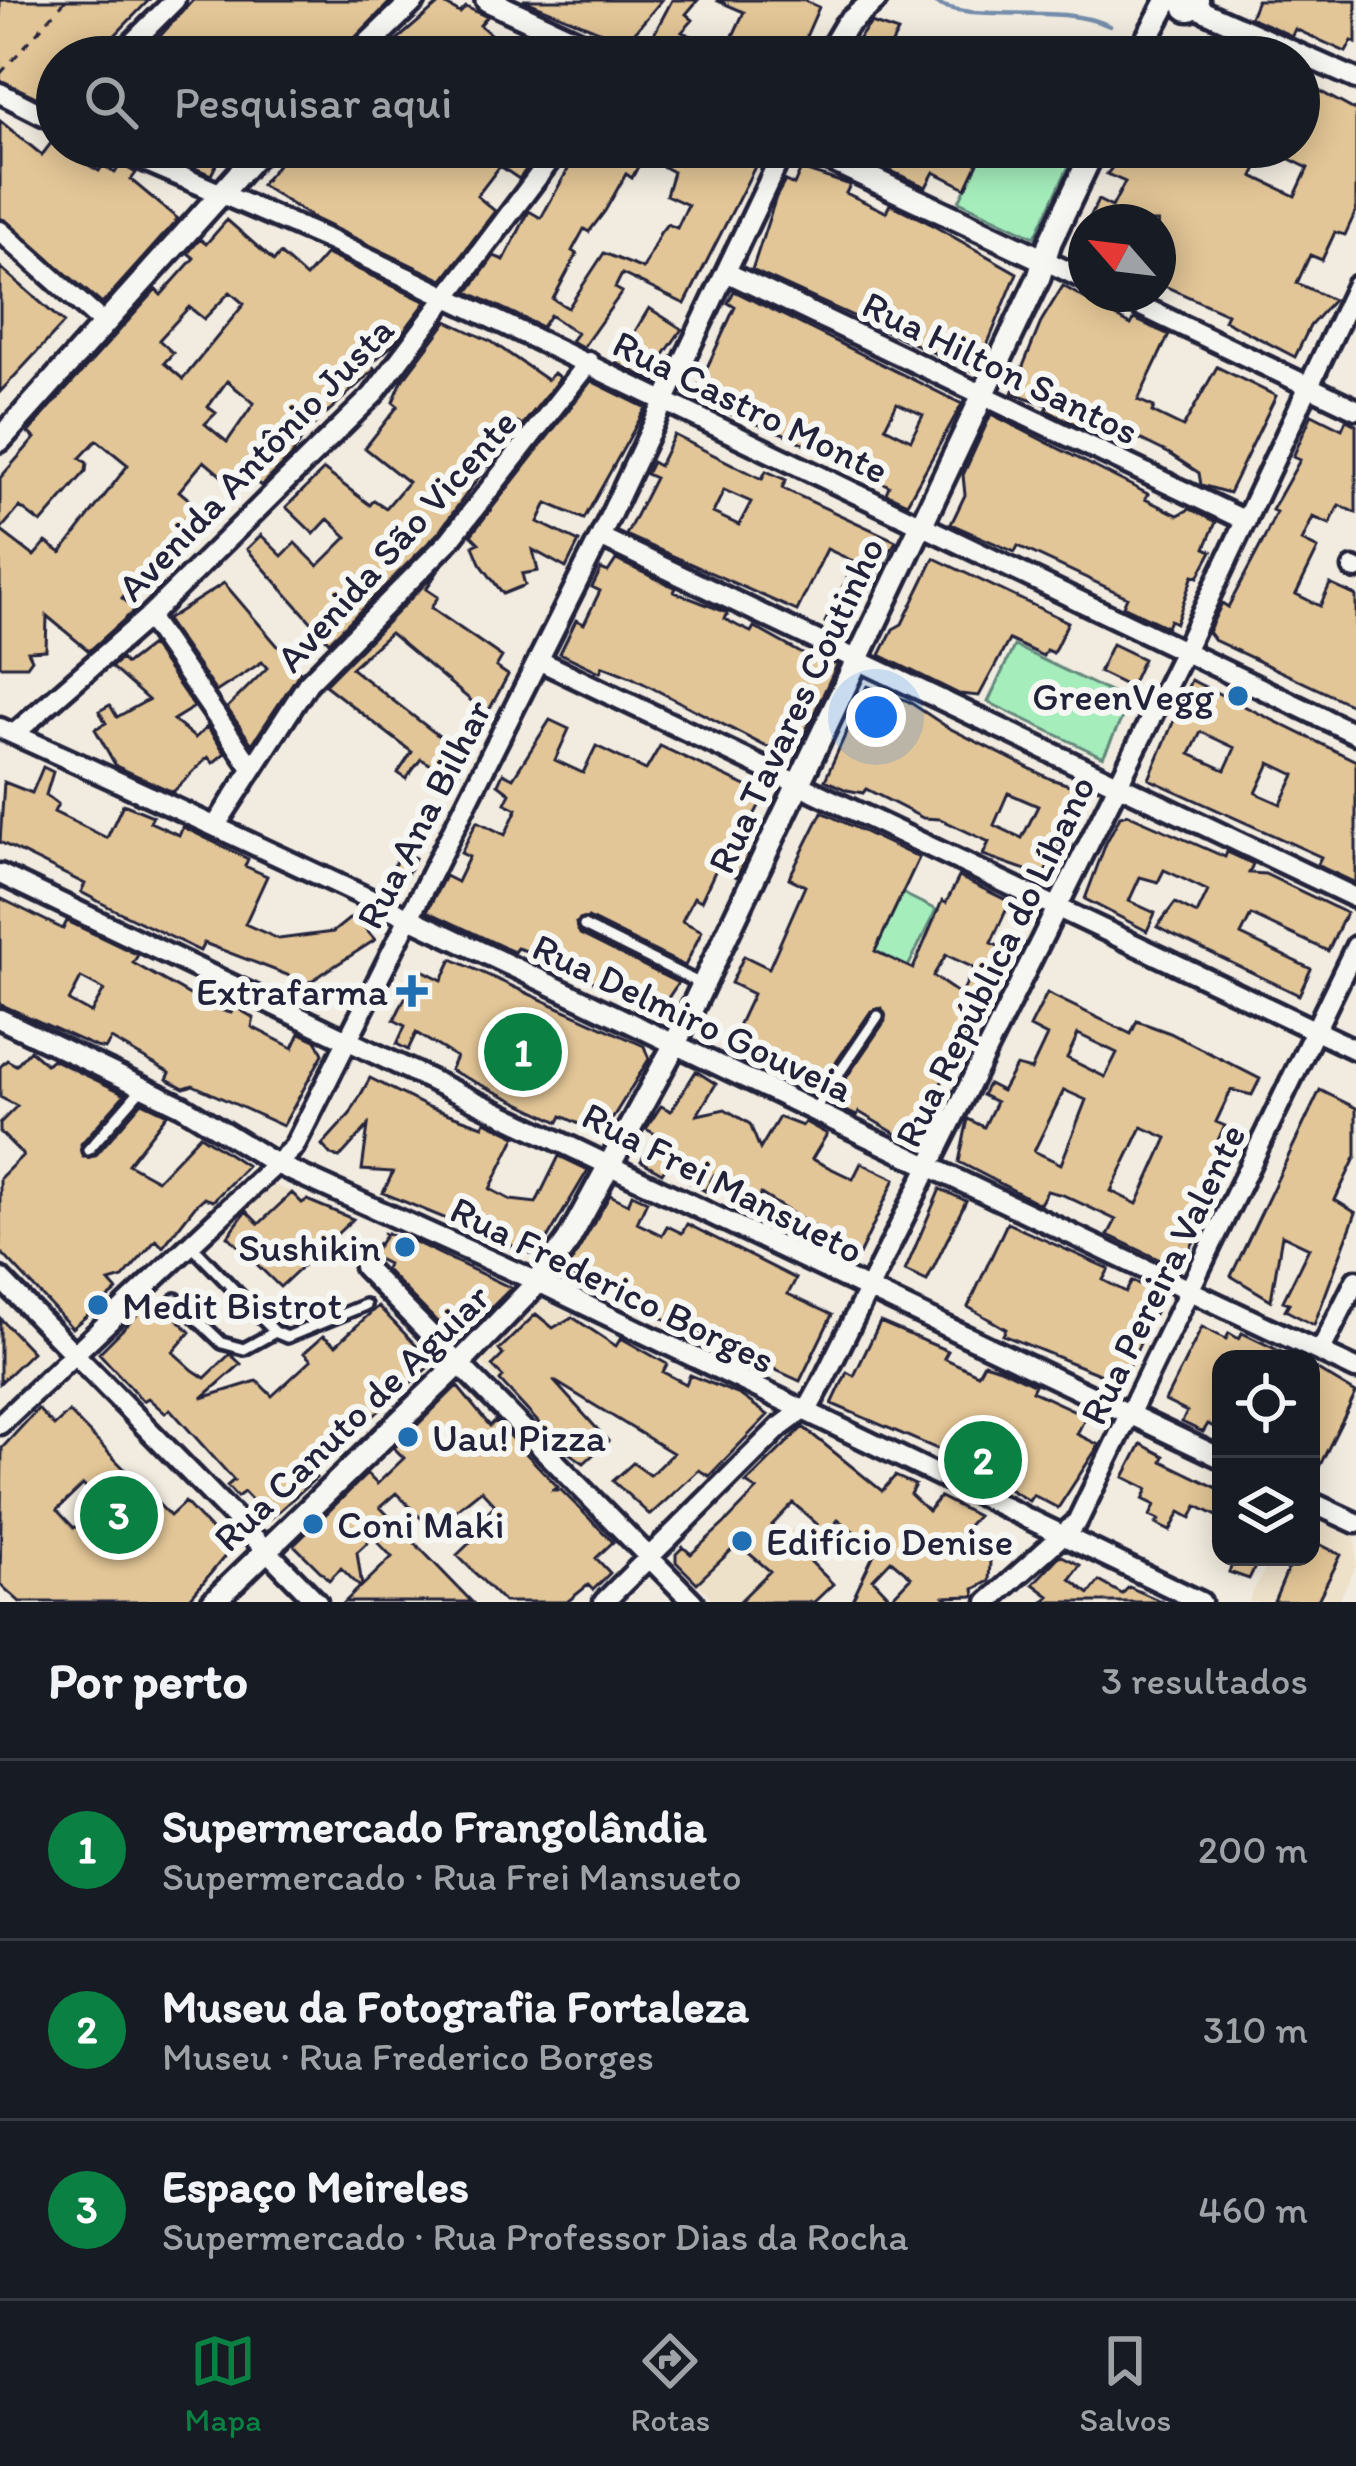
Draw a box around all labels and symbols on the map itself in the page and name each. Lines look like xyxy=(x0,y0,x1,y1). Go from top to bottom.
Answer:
north arrow xyxy=(1068,204,1176,312)
street label: Rua Hilton Santos xyxy=(855,280,1147,455)
street label: Avenida Antônio Justa xyxy=(107,306,403,610)
street label: Rua Castro Monte xyxy=(605,319,896,493)
street label: Avenida São Vicente xyxy=(266,399,527,681)
street label: Rua Tavares Coutinho xyxy=(697,530,894,881)
place label: GreenVegg xyxy=(1032,673,1214,720)
marker: GreenVegg xyxy=(1225,683,1251,709)
your location xyxy=(846,687,906,747)
street label: Rua Ana Bilhar xyxy=(346,691,502,937)
street label: Rua República do Líbano xyxy=(884,768,1105,1155)
street label: Rua Delmiro Gouveia xyxy=(525,923,860,1112)
place label: Extrafarma xyxy=(196,968,388,1015)
marker: Extrafarma xyxy=(399,978,425,1004)
pin: 1 xyxy=(484,1007,562,1097)
street label: Rua Frei Mansueto xyxy=(574,1091,871,1274)
street label: Rua Pereira Valente xyxy=(1069,1116,1256,1432)
street label: Rua Frederico Borges xyxy=(443,1185,783,1383)
place label: Sushikin xyxy=(238,1224,381,1271)
marker: Sushikin xyxy=(392,1234,418,1260)
street label: Rua Canuto de Aguiar xyxy=(204,1273,499,1561)
place label: Medit Bistrot xyxy=(122,1282,342,1329)
marker: Medit Bistrot xyxy=(85,1292,111,1318)
place label: Uau! Pizza xyxy=(432,1414,606,1461)
pin: 2 xyxy=(944,1415,1022,1505)
marker: Uau! Pizza xyxy=(395,1424,421,1450)
pin: 3 xyxy=(80,1470,158,1560)
place label: Coni Maki xyxy=(337,1501,504,1548)
marker: Coni Maki xyxy=(300,1511,326,1537)
place label: Edifício Denise xyxy=(766,1518,1013,1565)
marker: Edifício Denise xyxy=(729,1528,755,1554)

